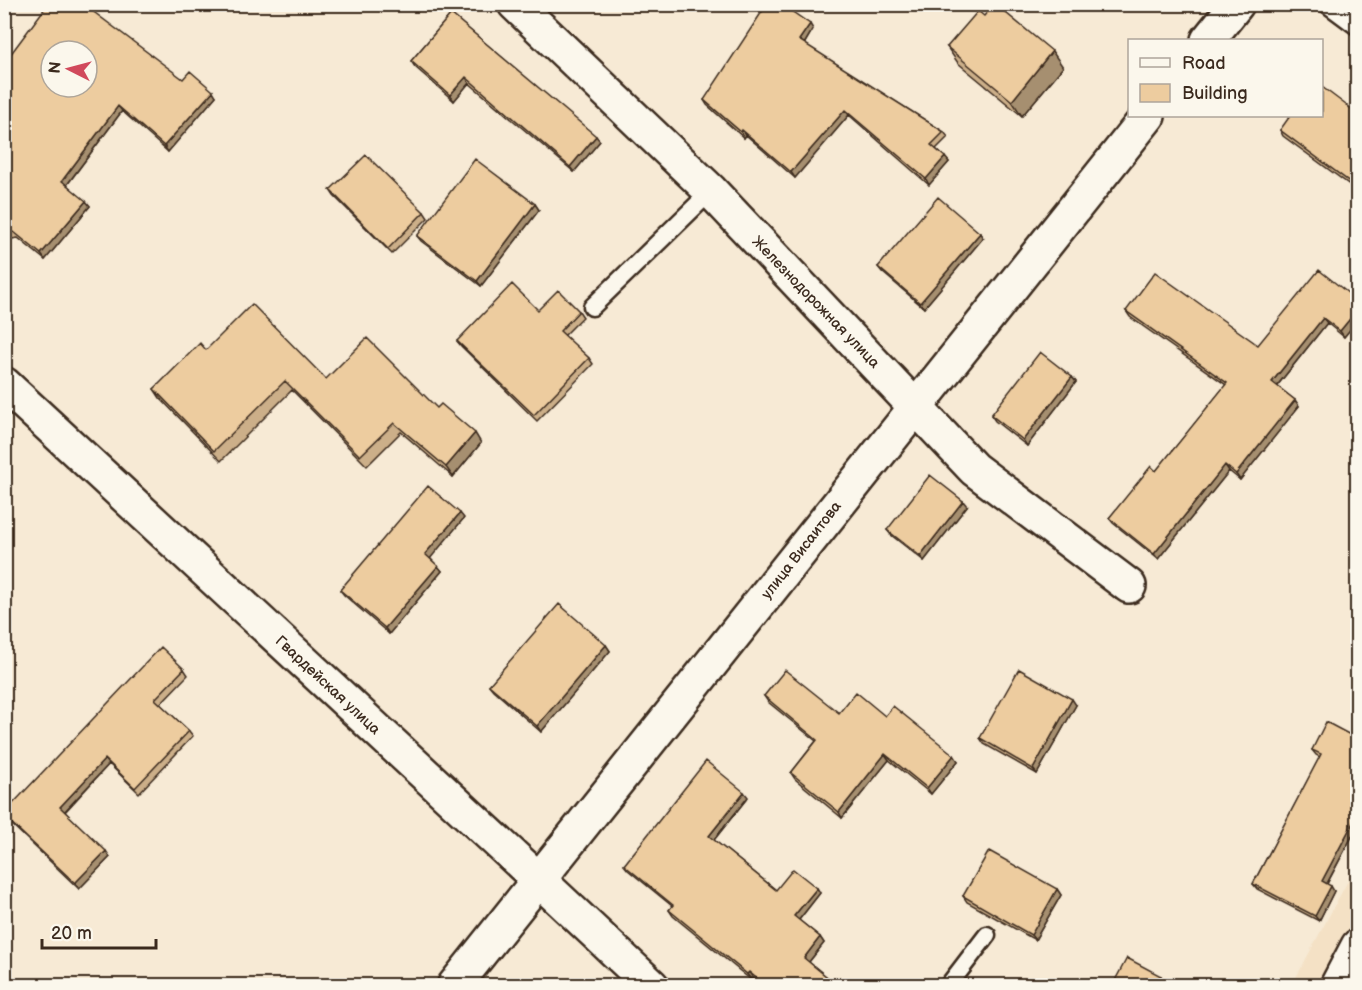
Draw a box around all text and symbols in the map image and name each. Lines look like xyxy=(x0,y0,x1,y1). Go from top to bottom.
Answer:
north arrow xyxy=(39,39,99,99)
legend xyxy=(1128,39,1323,117)
text: Road xyxy=(1182,53,1226,74)
text: N xyxy=(45,61,66,75)
text: Building xyxy=(1182,83,1248,104)
street label: Железнодорожная улица xyxy=(748,232,884,372)
street label: улица Висаитова xyxy=(757,497,846,603)
street label: Гвардейская улица xyxy=(271,632,384,739)
scale bar xyxy=(42,912,156,950)
text: 20 m xyxy=(51,923,92,944)

